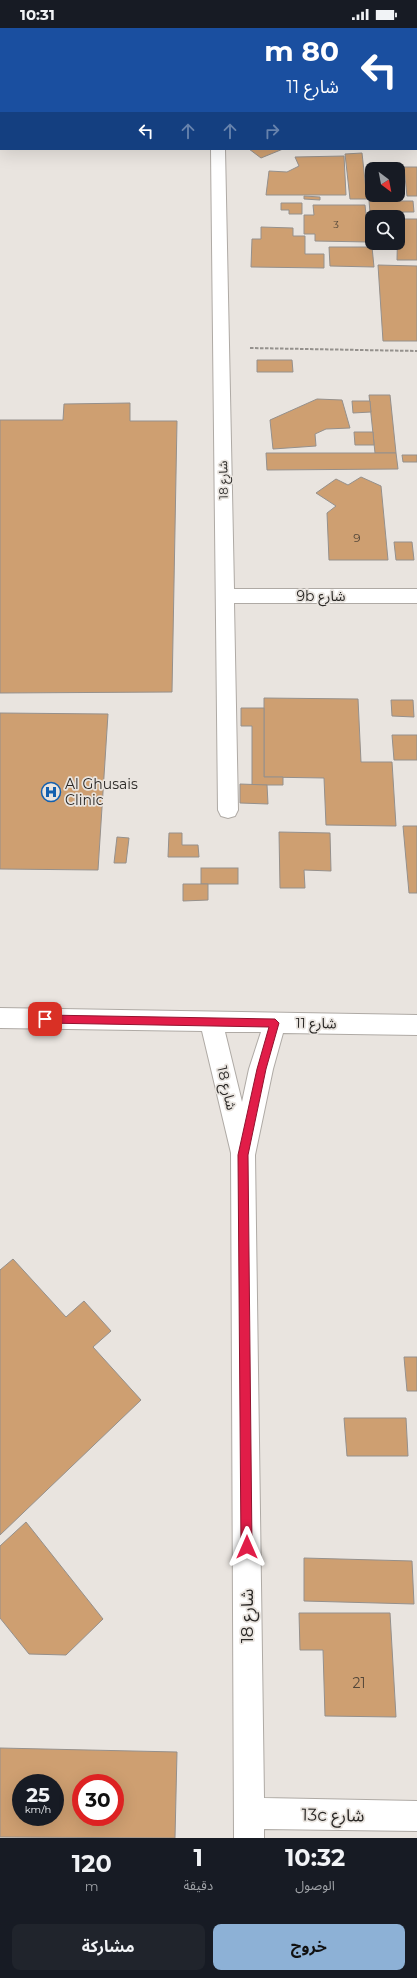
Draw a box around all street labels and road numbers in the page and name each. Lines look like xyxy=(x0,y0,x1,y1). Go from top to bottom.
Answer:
street label: شارع 18 xyxy=(215,461,233,499)
street label: 9b شارع xyxy=(297,587,346,607)
street label: شارع 11 xyxy=(295,1014,337,1034)
street label: شارع 18 xyxy=(211,1064,241,1112)
street label: شارع 18 xyxy=(237,1589,260,1643)
street label: 13c شارع xyxy=(301,1804,365,1829)

